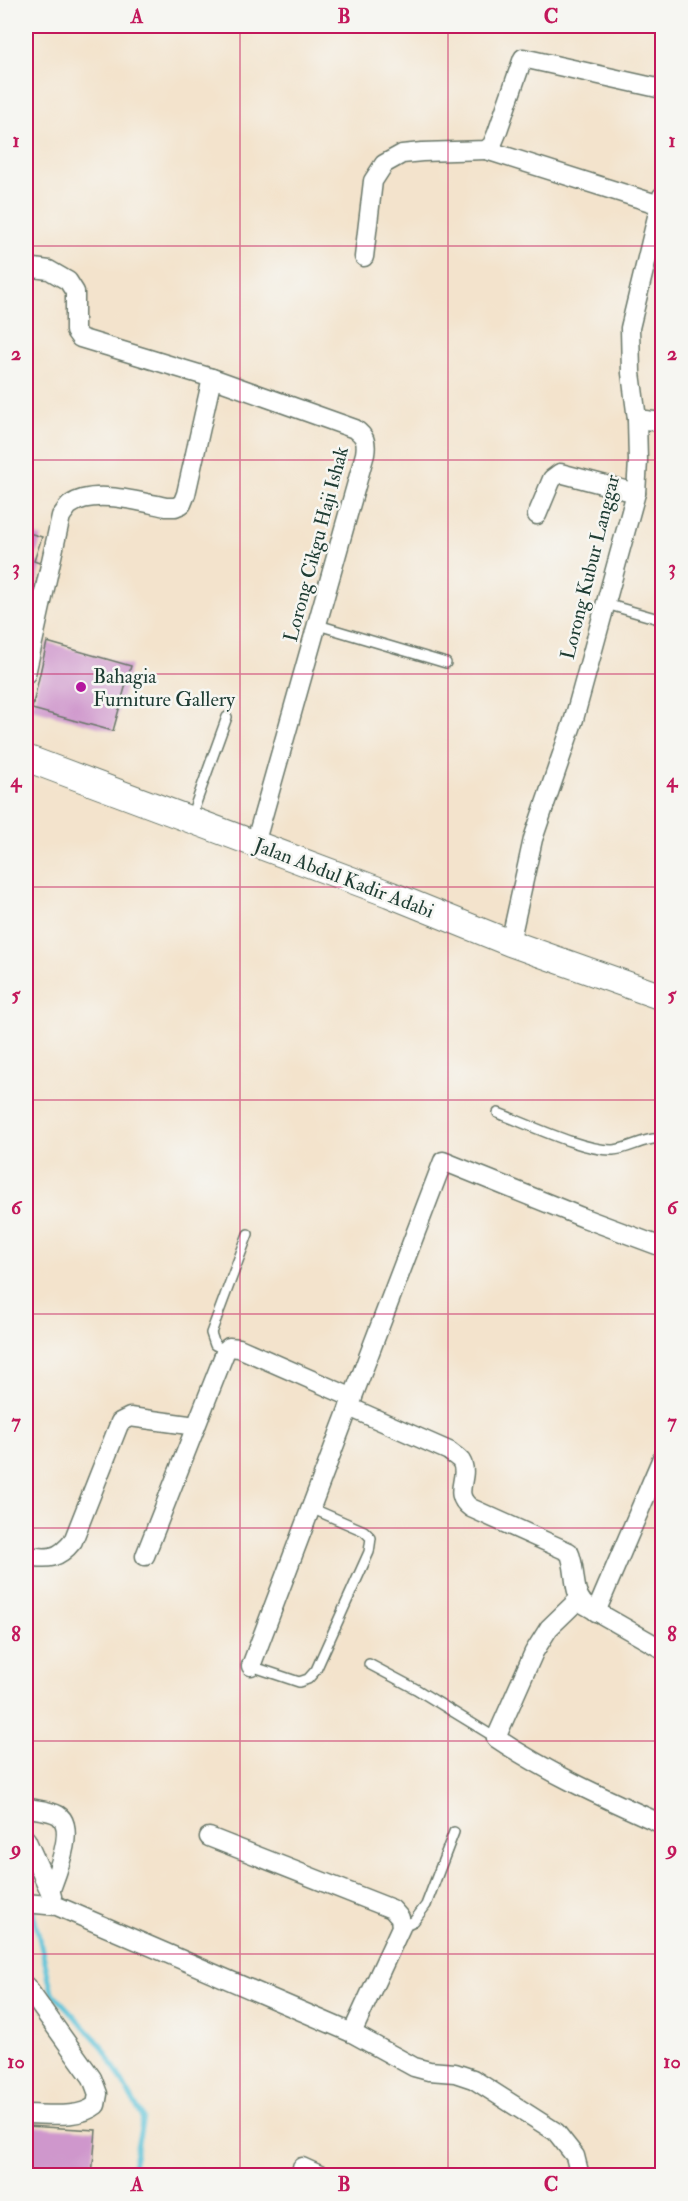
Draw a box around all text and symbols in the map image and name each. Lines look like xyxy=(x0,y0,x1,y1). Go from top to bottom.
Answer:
text: A xyxy=(130,4,144,29)
text: B xyxy=(337,4,351,29)
text: C xyxy=(544,4,558,29)
text: 1 xyxy=(12,128,20,153)
text: 1 xyxy=(668,128,676,153)
text: 2 xyxy=(11,341,21,366)
text: 2 xyxy=(667,341,677,366)
street label: Lorong Cikgu Haji Ishak xyxy=(278,443,354,644)
street label: Lorong Kubur Langgar xyxy=(555,471,625,662)
text: 3 xyxy=(12,555,20,580)
text: 3 xyxy=(668,555,676,580)
place label: Bahagia Furniture Gallery xyxy=(93,664,236,712)
marker: Bahagia Furniture Gallery xyxy=(74,680,88,694)
text: 4 xyxy=(10,768,23,793)
text: 4 xyxy=(666,768,679,793)
street label: Jalan Abdul Kadir Adabi xyxy=(250,832,437,924)
text: 5 xyxy=(12,982,22,1007)
text: 5 xyxy=(668,982,678,1007)
text: 6 xyxy=(11,1195,23,1220)
text: 6 xyxy=(667,1195,679,1220)
text: 7 xyxy=(11,1409,21,1434)
text: 7 xyxy=(667,1409,677,1434)
text: 8 xyxy=(11,1622,21,1647)
text: 8 xyxy=(667,1622,677,1647)
text: 9 xyxy=(9,1836,21,1861)
text: 9 xyxy=(665,1836,677,1861)
text: 10 xyxy=(7,2049,25,2074)
text: 10 xyxy=(663,2049,681,2074)
text: A xyxy=(130,2172,144,2197)
text: B xyxy=(337,2172,351,2197)
text: C xyxy=(544,2172,558,2197)

